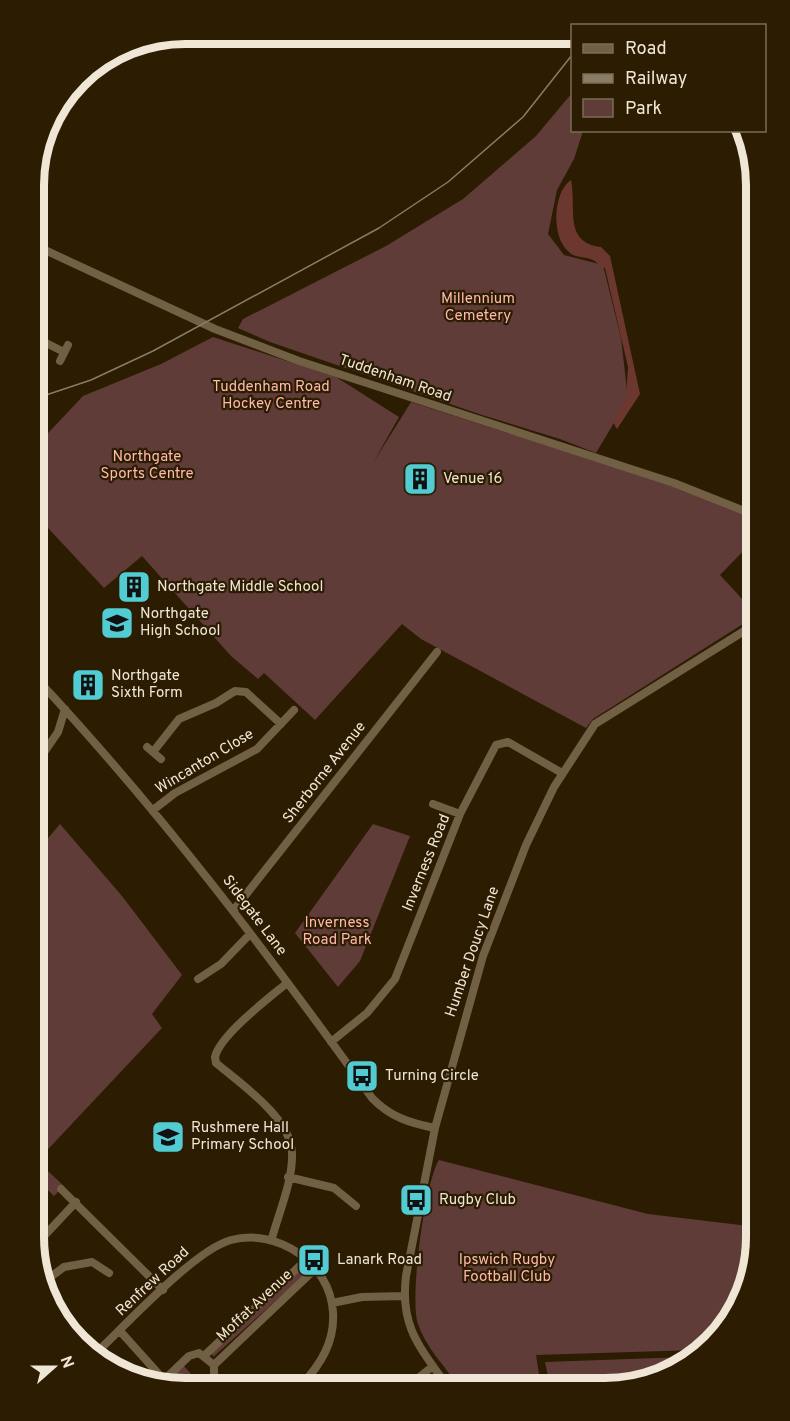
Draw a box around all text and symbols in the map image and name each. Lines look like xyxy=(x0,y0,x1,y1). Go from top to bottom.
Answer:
legend xyxy=(571,24,766,132)
text: Road xyxy=(625,38,667,61)
text: Railway xyxy=(625,68,687,91)
text: Park xyxy=(625,98,662,121)
park label: Millennium Cemetery xyxy=(441,290,515,326)
street label: Tuddenham Road xyxy=(336,351,454,407)
park label: Tuddenham Road Hockey Centre xyxy=(212,378,330,414)
park label: Northgate Sports Centre xyxy=(101,448,193,484)
building icon: Venue 16 xyxy=(402,461,438,497)
place label: Venue 16 xyxy=(443,470,503,489)
building icon: Northgate Middle School xyxy=(116,569,152,605)
place label: Northgate Middle School xyxy=(157,578,323,597)
school or university icon: Northgate High School xyxy=(99,605,135,641)
place label: Northgate High School xyxy=(140,605,221,641)
building icon: Northgate Sixth Form xyxy=(70,667,106,703)
place label: Northgate Sixth Form xyxy=(111,667,183,703)
street label: Sherborne Avenue xyxy=(279,718,371,828)
street label: Wincanton Close xyxy=(152,725,258,799)
street label: Inverness Road xyxy=(399,812,455,914)
street label: Sidegate Lane xyxy=(217,872,291,960)
street label: Humber Doucy Lane xyxy=(442,884,504,1020)
park label: Inverness Road Park xyxy=(302,914,372,950)
bus stop icon: Turning Circle xyxy=(344,1058,380,1094)
place label: Turning Circle xyxy=(385,1067,479,1086)
school or university icon: Rushmere Hall Primary School xyxy=(150,1119,186,1155)
place label: Rushmere Hall Primary School xyxy=(191,1119,294,1155)
bus stop icon: Rugby Club xyxy=(398,1182,434,1218)
place label: Rugby Club xyxy=(439,1191,516,1210)
bus stop icon: Lanark Road xyxy=(296,1242,332,1278)
street label: Renfrew Road xyxy=(112,1243,194,1321)
place label: Lanark Road xyxy=(337,1251,422,1270)
park label: Ipswich Rugby Football Club xyxy=(459,1251,555,1287)
street label: Moffat Avenue xyxy=(213,1266,297,1346)
north arrow xyxy=(24,1337,84,1397)
text: N xyxy=(55,1353,78,1371)

